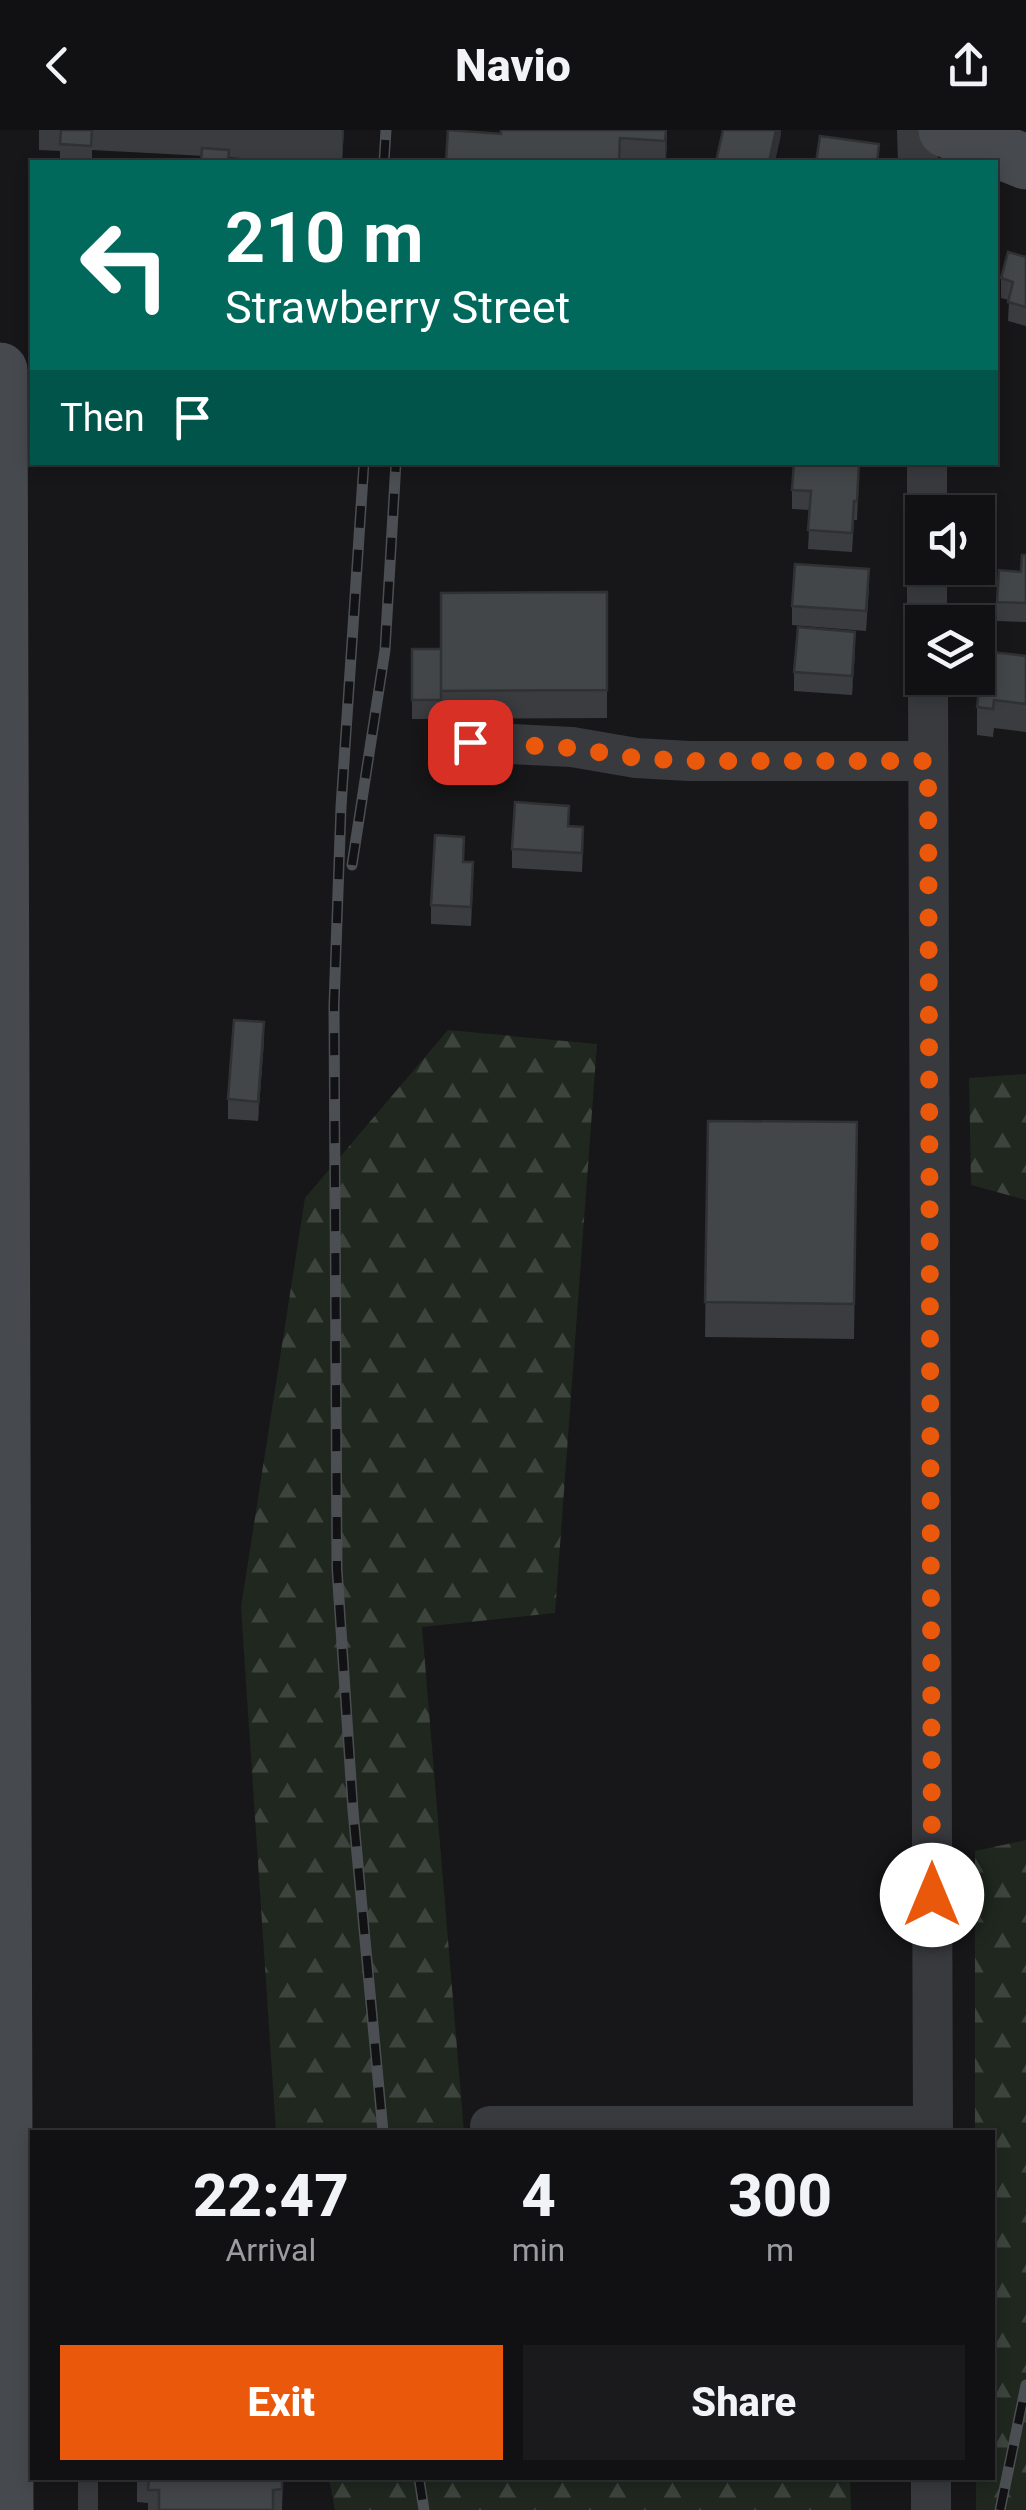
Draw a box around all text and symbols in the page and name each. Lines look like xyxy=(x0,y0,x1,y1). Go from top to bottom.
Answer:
icon: back xyxy=(30,38,85,93)
icon: share xyxy=(941,38,996,93)
text: Navio xyxy=(455,39,571,92)
text: 210 m xyxy=(225,197,424,279)
icon: left xyxy=(60,200,190,330)
text: Strawberry Street xyxy=(225,281,570,334)
icon: arrive xyxy=(165,390,220,445)
text: Then xyxy=(60,396,145,440)
map controls xyxy=(905,495,995,695)
button: sound xyxy=(905,495,995,585)
button: layers xyxy=(905,605,995,695)
pin xyxy=(428,700,513,785)
icon: arrive xyxy=(443,715,498,770)
position arrow xyxy=(880,1843,984,1947)
text: 22:47 xyxy=(193,2160,349,2231)
text: 4 xyxy=(521,2160,556,2231)
text: 300 xyxy=(728,2160,832,2231)
text: Arrival xyxy=(225,2231,316,2269)
text: min xyxy=(512,2231,565,2269)
text: m xyxy=(766,2231,794,2269)
button: Exit xyxy=(60,2345,503,2460)
button: Share xyxy=(523,2345,965,2460)

